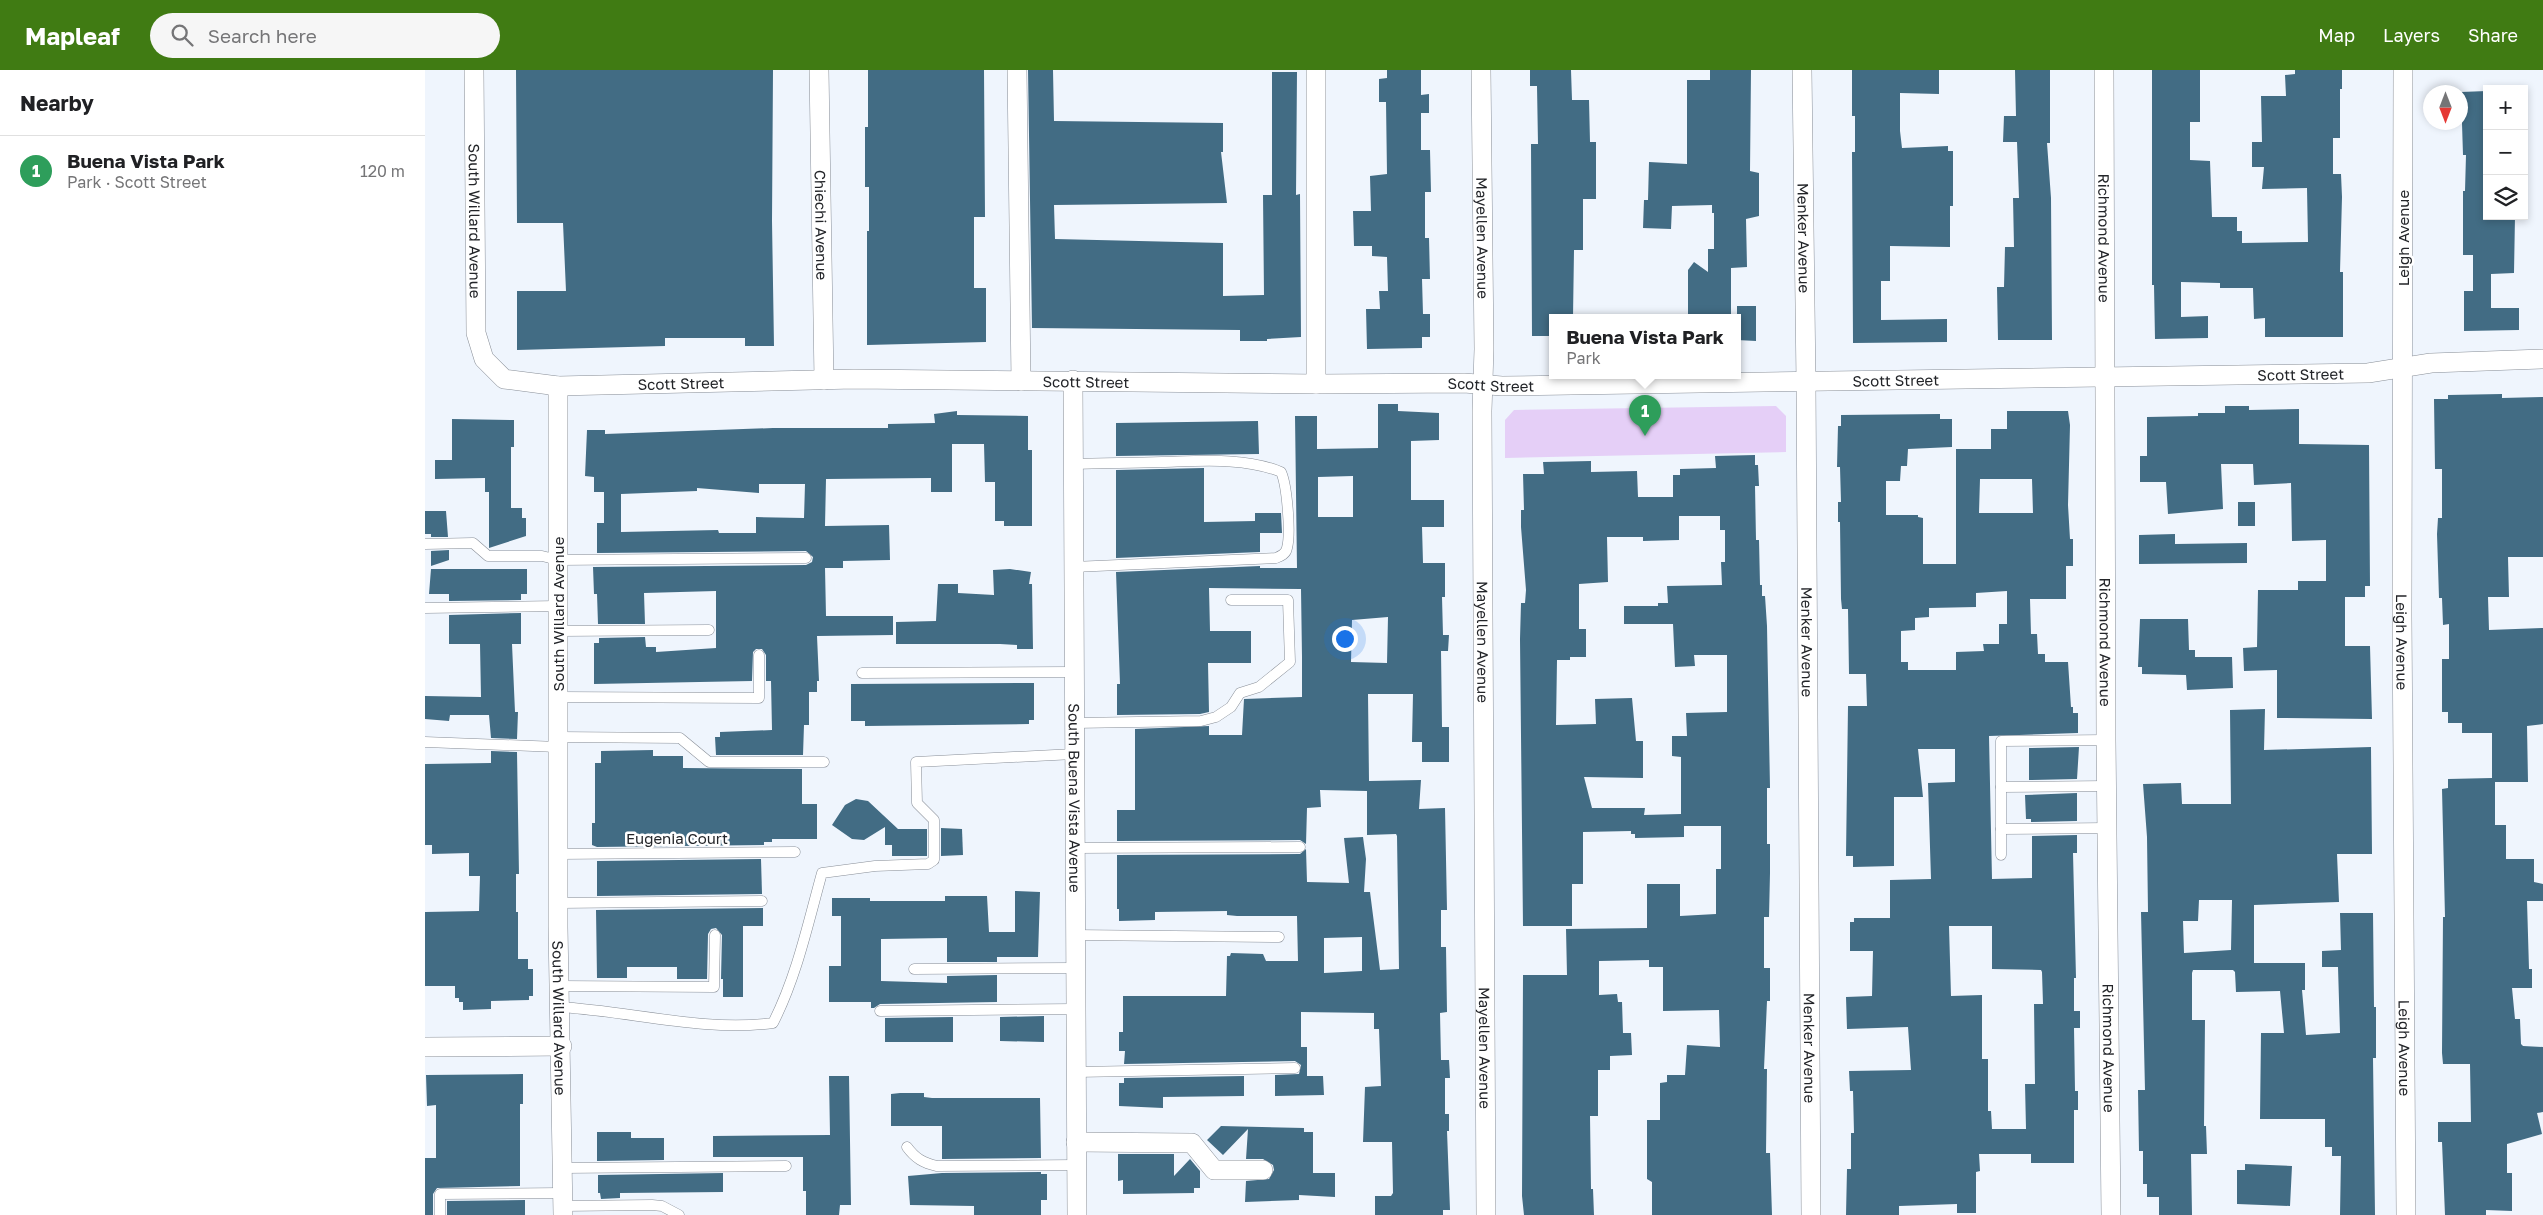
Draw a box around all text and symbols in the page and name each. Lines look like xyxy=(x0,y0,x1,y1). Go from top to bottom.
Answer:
search box xyxy=(150,13,500,58)
text: Mapleaf xyxy=(25,21,120,50)
icon: search xyxy=(168,21,196,49)
text: Search here xyxy=(208,24,317,47)
text: Map xyxy=(2318,24,2355,46)
text: Layers xyxy=(2383,24,2440,46)
text: Share xyxy=(2468,24,2518,46)
north arrow xyxy=(2423,85,2468,130)
map controls xyxy=(2483,85,2528,220)
button: + xyxy=(2483,85,2528,130)
text: Nearby xyxy=(20,90,94,116)
button: − xyxy=(2483,130,2528,175)
street label: South Willard Avenue xyxy=(466,143,485,299)
text: Buena Vista Park xyxy=(67,149,225,172)
text: 1 xyxy=(32,161,40,181)
text: 120 m xyxy=(360,161,405,181)
street label: Chiechi Avenue xyxy=(812,170,831,281)
text: Park · Scott Street xyxy=(67,172,207,192)
street label: Richmond Avenue xyxy=(2095,173,2114,303)
button: layers xyxy=(2483,175,2528,220)
street label: Mayellen Avenue xyxy=(1473,177,1492,299)
street label: Menker Avenue xyxy=(1794,183,1814,294)
street label: Leigh Avenue xyxy=(2394,190,2412,286)
popup xyxy=(1549,314,1741,379)
text: Buena Vista Park xyxy=(1566,325,1724,348)
text: Park xyxy=(1566,348,1601,368)
street label: Scott Street xyxy=(2257,364,2344,384)
street label: Scott Street xyxy=(1852,370,1939,390)
street label: Scott Street xyxy=(1042,372,1130,391)
street label: Scott Street xyxy=(637,373,725,393)
street label: Scott Street xyxy=(1447,374,1534,395)
pin: 1 xyxy=(1629,395,1661,436)
street label: South Willard Avenue xyxy=(549,536,567,691)
street label: Richmond Avenue xyxy=(2097,577,2115,707)
street label: Mayellen Avenue xyxy=(1474,581,1492,703)
street label: Menker Avenue xyxy=(1798,587,1817,697)
street label: Leigh Avenue xyxy=(2393,594,2411,691)
your location xyxy=(1332,626,1358,652)
street label: South Buena Vista Avenue xyxy=(1066,703,1084,893)
street label: Eugenia Court xyxy=(626,829,728,847)
street label: South Willard Avenue xyxy=(549,940,570,1096)
street label: Richmond Avenue xyxy=(2100,983,2119,1113)
street label: Mayellen Avenue xyxy=(1476,987,1494,1109)
street label: Menker Avenue xyxy=(1801,993,1819,1103)
street label: Leigh Avenue xyxy=(2396,1000,2414,1097)

